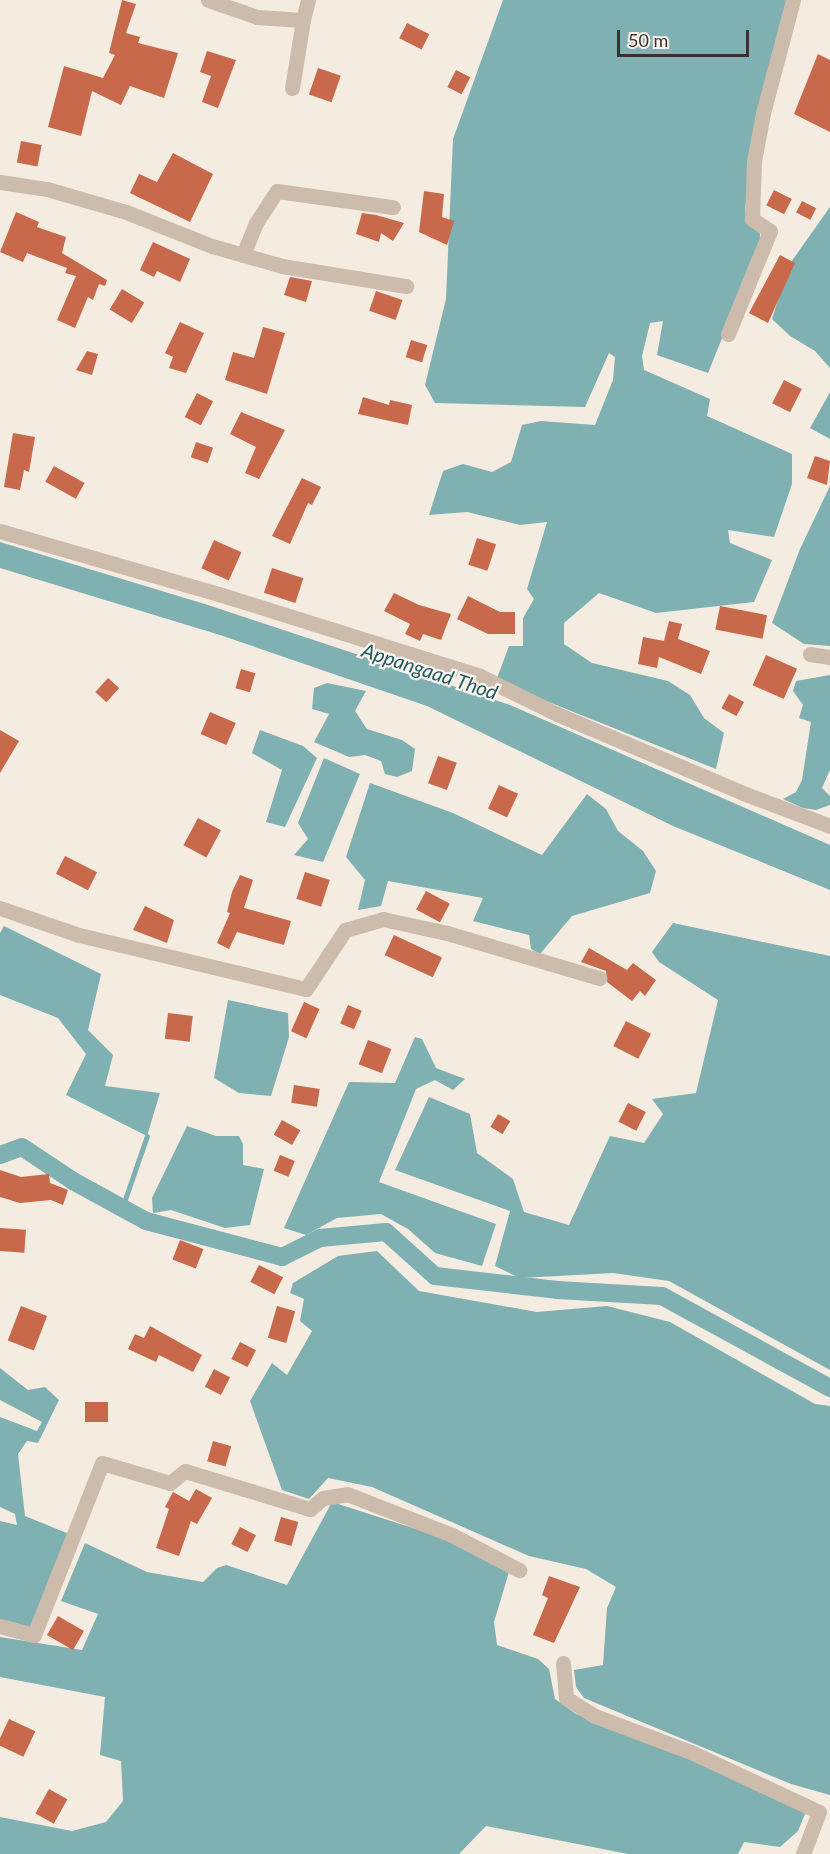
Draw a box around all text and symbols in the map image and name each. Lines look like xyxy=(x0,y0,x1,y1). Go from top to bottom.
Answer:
scale bar xyxy=(620,18,752,56)
text: 50 m xyxy=(628,29,668,51)
water label: Appangaad Thod xyxy=(359,638,501,704)

